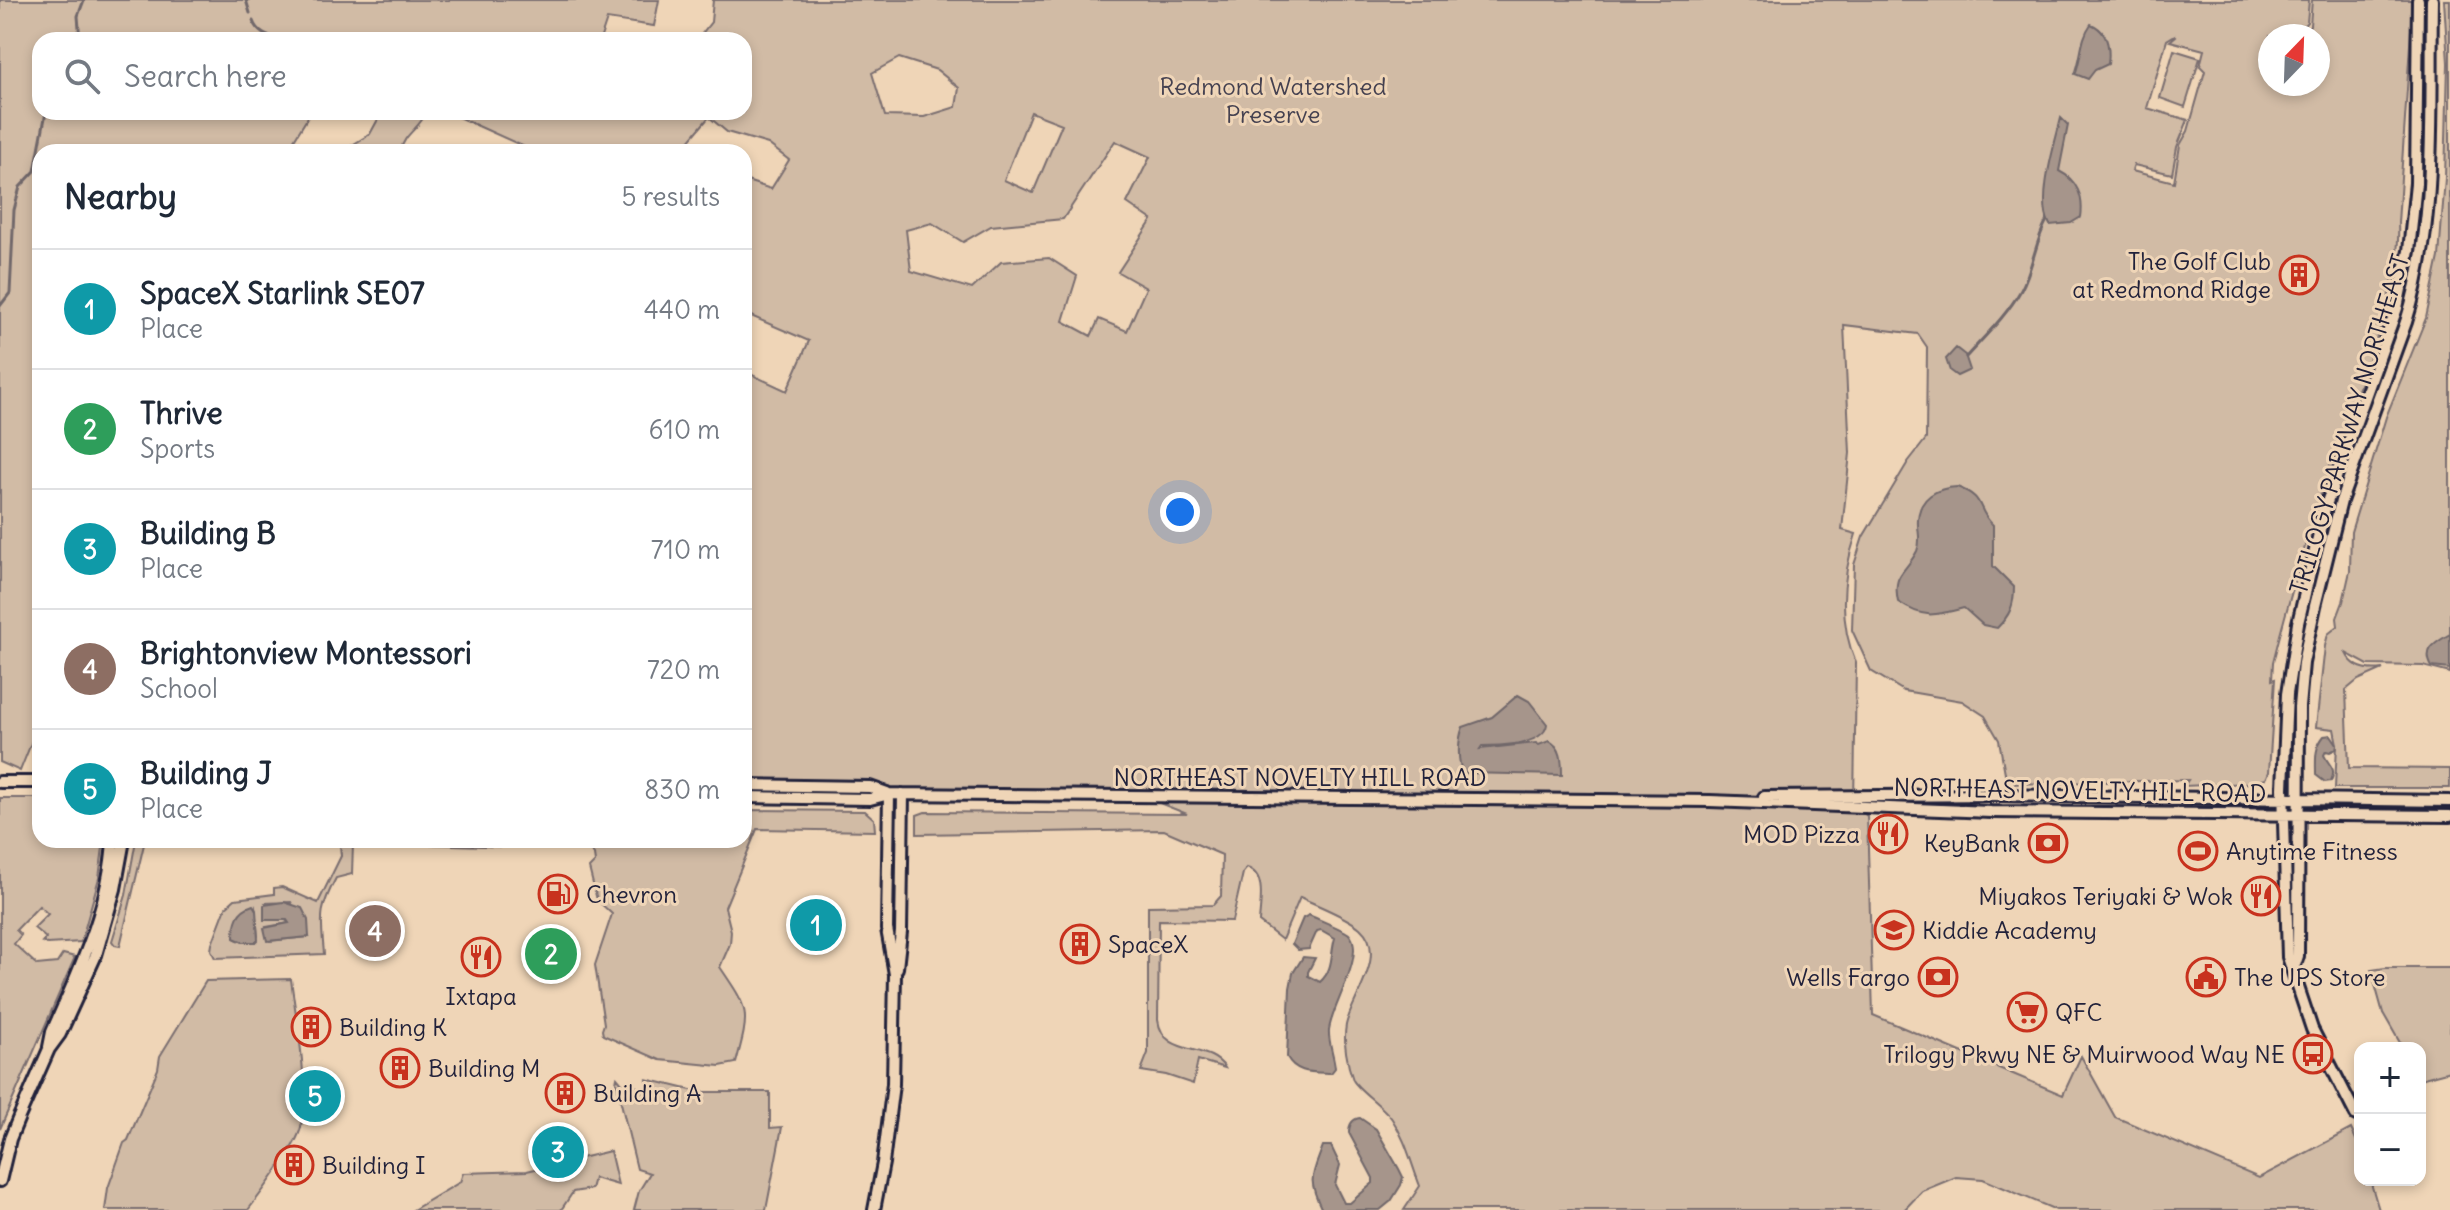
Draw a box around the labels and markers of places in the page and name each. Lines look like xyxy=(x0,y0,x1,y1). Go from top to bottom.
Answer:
place label: The Golf Club at Redmond Ridge xyxy=(2072,246,2271,304)
building icon: The Golf Club at Redmond Ridge xyxy=(2278,254,2320,296)
restaurant icon: MOD Pizza xyxy=(1867,813,1909,855)
place label: MOD Pizza xyxy=(1743,819,1860,849)
bank icon: KeyBank xyxy=(2027,822,2069,864)
place label: KeyBank xyxy=(1924,828,2020,858)
sports icon: Anytime Fitness xyxy=(2177,830,2219,872)
place label: Anytime Fitness xyxy=(2226,836,2398,866)
fuel station icon: Chevron xyxy=(537,873,579,915)
restaurant icon: Miyakos Teriyaki & Wok xyxy=(2240,875,2282,917)
place label: Chevron xyxy=(586,879,677,909)
place label: Miyakos Teriyaki & Wok xyxy=(1978,881,2233,911)
pin: 1 xyxy=(790,895,842,955)
pin: 4 xyxy=(349,901,401,961)
school or university icon: Kiddie Academy xyxy=(1873,909,1915,951)
place label: Kiddie Academy xyxy=(1922,915,2097,945)
building icon: SpaceX xyxy=(1059,923,1101,965)
pin: 2 xyxy=(525,924,577,984)
place label: SpaceX xyxy=(1108,929,1188,959)
restaurant icon: Ixtapa xyxy=(460,936,502,978)
bank icon: Wells Fargo xyxy=(1917,956,1959,998)
public building icon: The UPS Store xyxy=(2185,956,2227,998)
place label: Wells Fargo xyxy=(1786,962,1910,992)
place label: The UPS Store xyxy=(2234,962,2385,992)
place label: Ixtapa xyxy=(445,981,517,1011)
supermarket icon: QFC xyxy=(2006,991,2048,1033)
place label: QFC xyxy=(2055,997,2102,1027)
building icon: Building K xyxy=(290,1006,332,1048)
place label: Building K xyxy=(339,1012,447,1042)
bus stop icon: Trilogy Pkwy NE & Muirwood Way NE xyxy=(2292,1033,2334,1075)
place label: Trilogy Pkwy NE & Muirwood Way NE xyxy=(1883,1039,2285,1069)
building icon: Building M xyxy=(379,1047,421,1089)
place label: Building M xyxy=(428,1053,540,1083)
pin: 5 xyxy=(289,1066,341,1126)
building icon: Building A xyxy=(544,1072,586,1114)
place label: Building A xyxy=(593,1078,701,1108)
pin: 3 xyxy=(532,1122,584,1182)
building icon: Building I xyxy=(273,1144,315,1186)
place label: Building I xyxy=(322,1150,425,1180)

